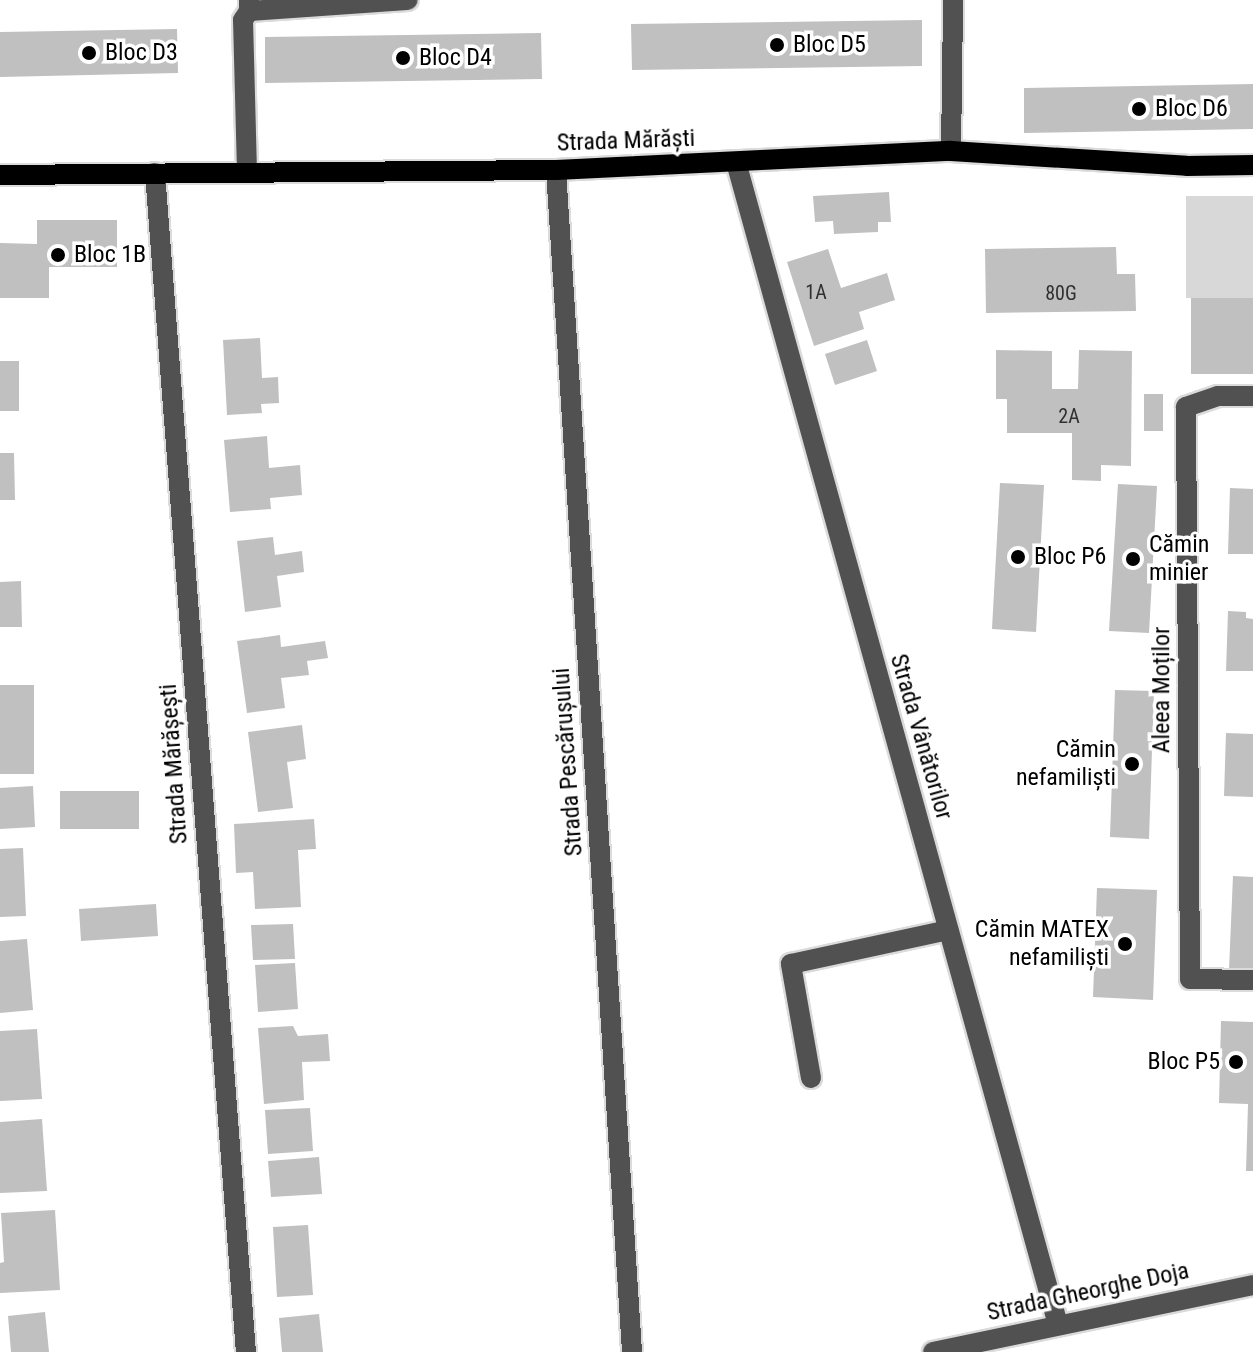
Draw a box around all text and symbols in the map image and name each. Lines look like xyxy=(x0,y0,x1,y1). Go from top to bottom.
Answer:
place label: Bloc D5 xyxy=(793,31,866,59)
marker: Bloc D5 xyxy=(768,36,786,54)
place label: Bloc D3 xyxy=(105,39,178,67)
marker: Bloc D3 xyxy=(80,44,98,62)
place label: Bloc D4 xyxy=(419,44,492,72)
marker: Bloc D4 xyxy=(394,49,412,67)
place label: Bloc D6 xyxy=(1155,95,1228,123)
marker: Bloc D6 xyxy=(1130,100,1148,118)
street label: Strada Mărăști xyxy=(556,124,696,158)
place label: Bloc 1B xyxy=(74,241,146,269)
marker: Bloc 1B xyxy=(49,246,67,264)
house number: 1A xyxy=(805,280,827,304)
house number: 80G xyxy=(1045,281,1077,305)
house number: 2A xyxy=(1058,404,1080,428)
place label: Cămin minier xyxy=(1149,531,1209,587)
place label: Bloc P6 xyxy=(1034,543,1106,571)
marker: Bloc P6 xyxy=(1009,548,1027,566)
marker: Cămin minier xyxy=(1124,550,1142,568)
street label: Aleea Moților xyxy=(1148,627,1176,753)
street label: Strada Vânătorilor xyxy=(884,651,958,823)
street label: Strada Pescărușului xyxy=(547,667,589,857)
street label: Strada Mărășești xyxy=(154,683,194,845)
place label: Cămin nefamiliști xyxy=(1016,736,1116,792)
marker: Cămin nefamiliști xyxy=(1123,755,1141,773)
place label: Cămin MATEX nefamiliști xyxy=(975,916,1109,972)
marker: Cămin MATEX nefamiliști xyxy=(1116,935,1134,953)
place label: Bloc P5 xyxy=(1148,1048,1220,1076)
marker: Bloc P5 xyxy=(1227,1053,1245,1071)
street label: Strada Gheorghe Doja xyxy=(984,1257,1192,1327)

